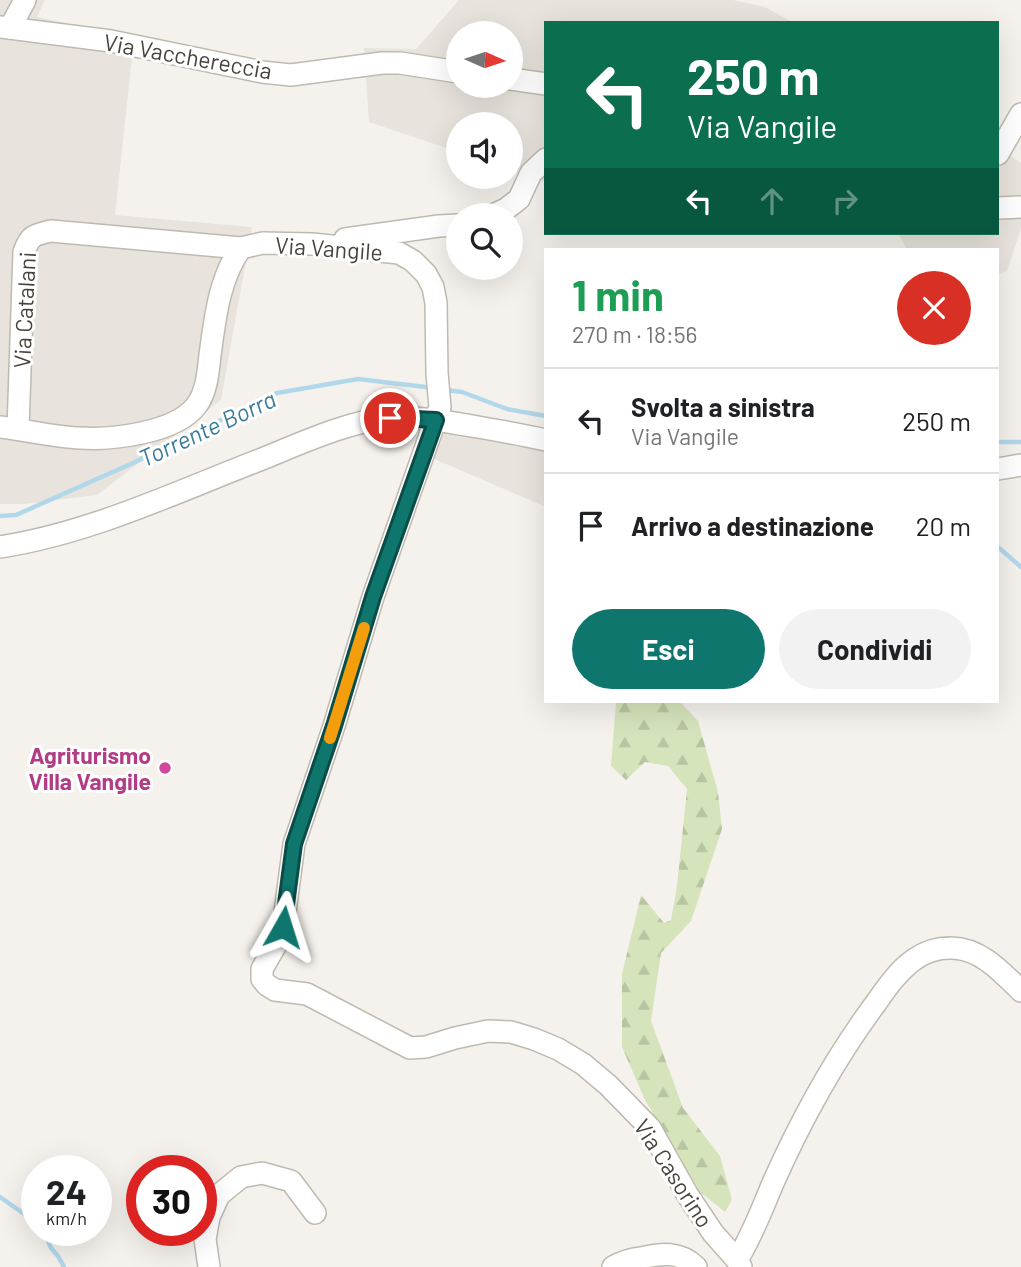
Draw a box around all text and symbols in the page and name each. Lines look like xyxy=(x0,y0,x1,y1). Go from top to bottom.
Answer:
north arrow xyxy=(446,21,523,98)
map controls xyxy=(446,21,523,280)
street label: Via Vacchereccia xyxy=(102,27,274,85)
text: 250 m xyxy=(687,46,820,105)
icon: left xyxy=(572,49,663,140)
text: Via Vangile xyxy=(687,106,837,144)
button: sound xyxy=(446,112,523,189)
icon: left xyxy=(680,182,718,220)
icon: ahead xyxy=(753,182,791,220)
icon: right xyxy=(826,182,864,220)
button: search xyxy=(446,203,523,280)
street label: Via Vangile xyxy=(274,230,384,266)
street label: Via Catalani xyxy=(7,251,41,369)
text: 1 min xyxy=(572,269,664,319)
button: close xyxy=(897,271,971,345)
text: 270 m · 18:56 xyxy=(572,320,697,348)
water label: Torrente Borra xyxy=(134,384,280,472)
pin xyxy=(360,388,420,448)
text: Svolta a sinistra xyxy=(631,391,815,422)
icon: arrive xyxy=(371,399,409,437)
icon: left xyxy=(572,402,610,440)
text: 250 m xyxy=(902,405,971,436)
text: Via Vangile xyxy=(631,422,739,450)
icon: arrive xyxy=(572,507,610,545)
text: Arrivo a destinazione xyxy=(631,510,874,541)
text: 20 m xyxy=(916,510,971,541)
button: Esci xyxy=(572,609,765,689)
button: Condividi xyxy=(779,609,971,689)
place label: Agriturismo Villa Vangile xyxy=(28,741,151,795)
marker: Agriturismo Villa Vangile xyxy=(157,760,173,776)
position arrow xyxy=(246,890,320,964)
street label: Via Casorino xyxy=(629,1113,719,1233)
speed limit sign: 30 xyxy=(126,1155,217,1246)
text: 24 xyxy=(46,1170,87,1212)
text: km/h xyxy=(46,1207,87,1229)

